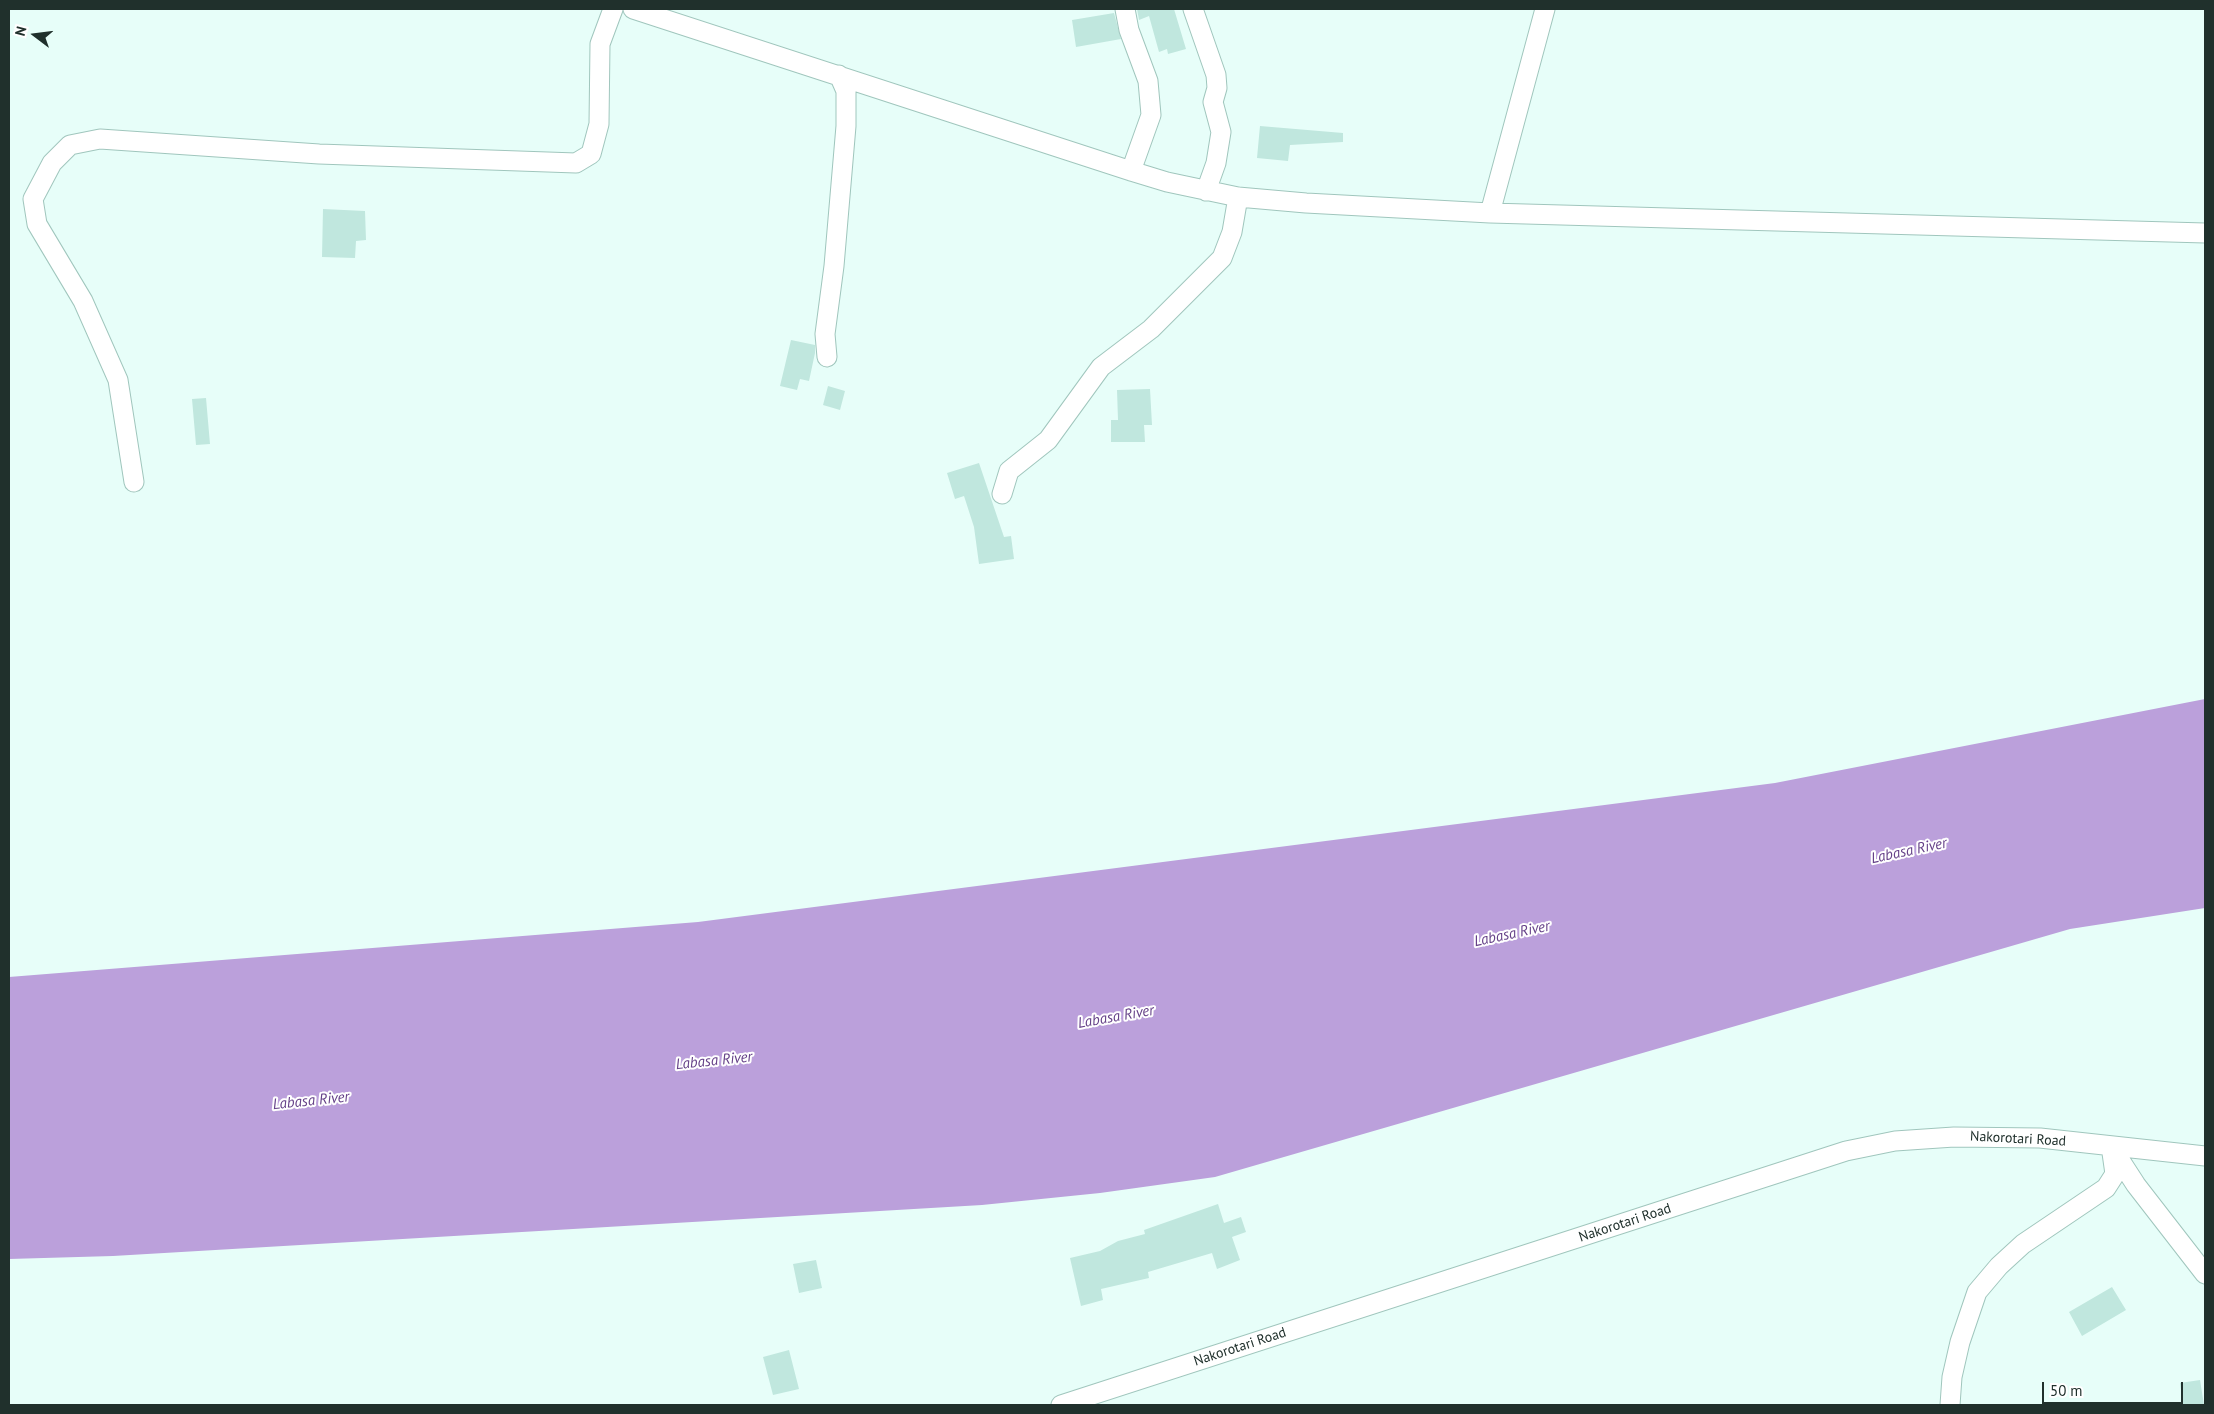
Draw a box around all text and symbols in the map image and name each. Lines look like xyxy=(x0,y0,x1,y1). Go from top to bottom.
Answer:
north arrow xyxy=(10,10,60,60)
text: N xyxy=(11,24,30,38)
water label: Labasa River xyxy=(1869,834,1949,868)
water label: Labasa River xyxy=(1472,917,1552,951)
water label: Labasa River xyxy=(1077,1001,1155,1033)
water label: Labasa River xyxy=(675,1048,753,1074)
water label: Labasa River xyxy=(272,1088,350,1114)
street label: Nakorotari Road xyxy=(1970,1128,2066,1150)
street label: Nakorotari Road xyxy=(1577,1200,1673,1246)
street label: Nakorotari Road xyxy=(1192,1324,1288,1370)
scale bar xyxy=(2044,1372,2185,1404)
text: 50 m xyxy=(2050,1381,2083,1400)

